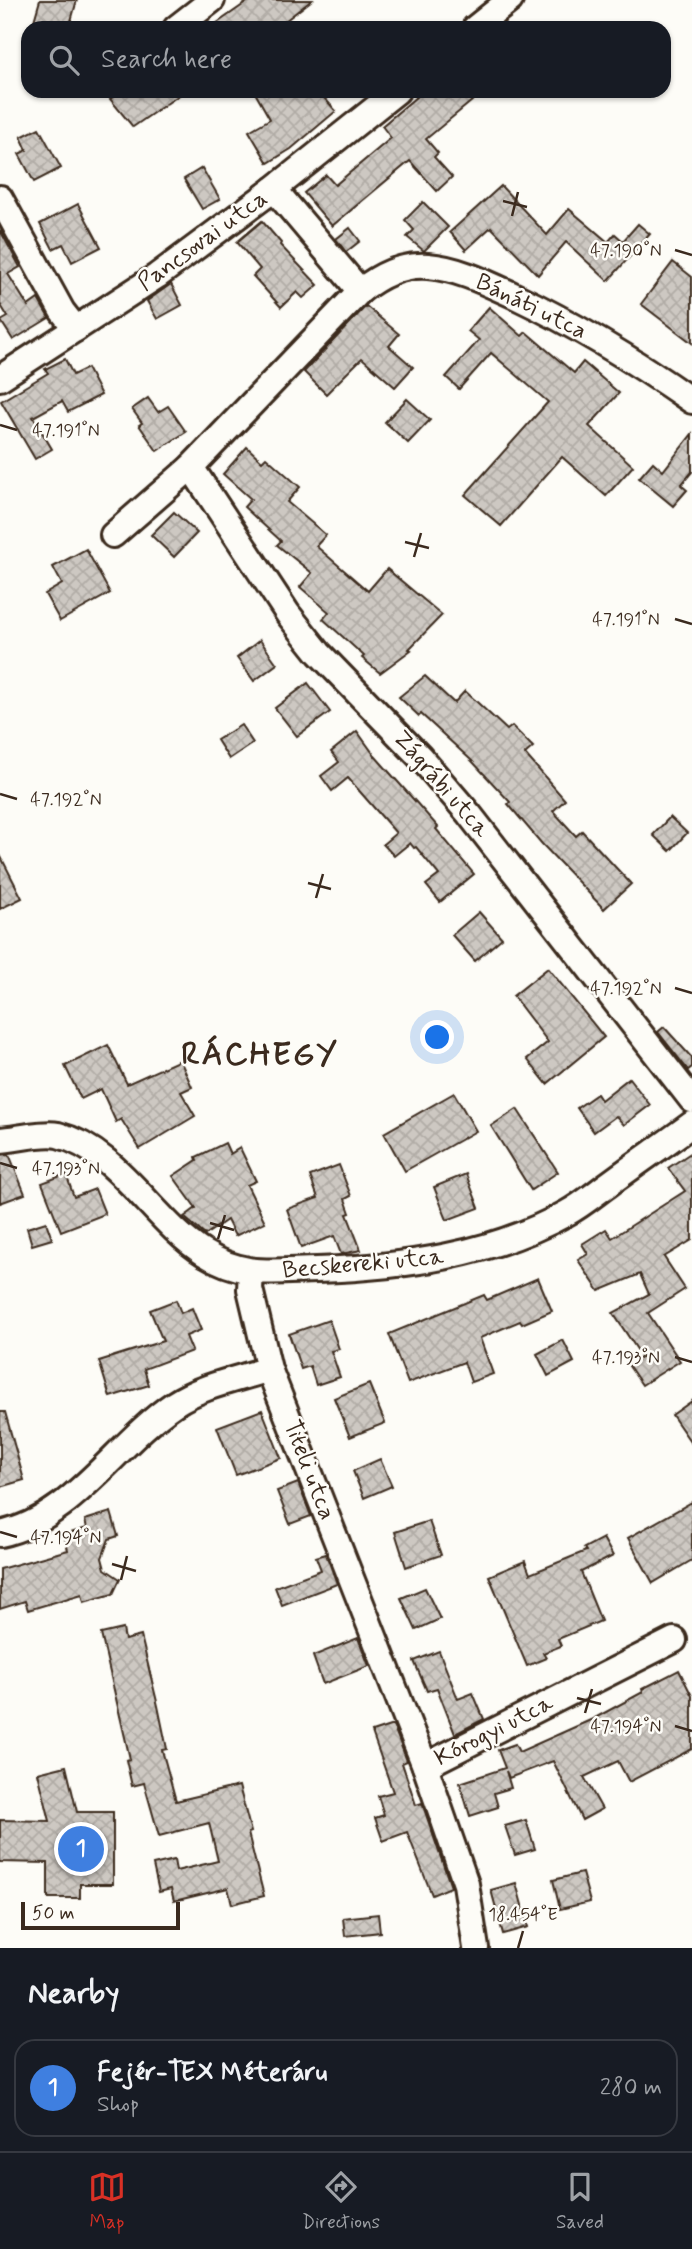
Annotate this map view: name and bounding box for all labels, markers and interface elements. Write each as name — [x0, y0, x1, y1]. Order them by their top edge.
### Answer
search box — [21, 21, 671, 98]
icon: search — [45, 41, 83, 79]
text: Search here — [101, 43, 232, 77]
street label: Pancsovai utca — [132, 183, 274, 299]
text: 47.190°N — [590, 239, 662, 263]
street label: Bánáti utca — [470, 267, 592, 347]
text: 47.191°N — [32, 419, 100, 443]
text: 47.191°N — [592, 608, 660, 632]
street label: Zágrábi utca — [386, 724, 497, 845]
text: 47.192°N — [30, 788, 102, 812]
text: 47.192°N — [590, 977, 662, 1001]
your location — [420, 1020, 454, 1054]
district label: RÁCHEGY — [181, 1034, 339, 1076]
text: 47.193°N — [32, 1157, 100, 1181]
street label: Becskereki utca — [281, 1241, 446, 1286]
text: 47.193°N — [592, 1346, 660, 1370]
street label: Titeli utca — [276, 1416, 342, 1524]
text: 47.194°N — [30, 1526, 102, 1550]
street label: Kórogyi utca — [430, 1688, 559, 1774]
text: 47.194°N — [590, 1715, 662, 1739]
pin: 1 — [58, 1823, 104, 1875]
scale bar — [21, 1899, 180, 1931]
text: 50 m — [32, 1901, 75, 1926]
text: 18.454°E — [488, 1903, 558, 1927]
text: Nearby — [28, 1974, 119, 2013]
text: Fejér-TEX Méteráru — [97, 2056, 327, 2090]
text: 1 — [48, 2073, 58, 2103]
text: 280 m — [600, 2073, 662, 2103]
text: Shop — [97, 2090, 139, 2120]
tab: Map — [88, 2168, 126, 2235]
tab: Directions — [302, 2168, 380, 2235]
tab: Saved — [556, 2168, 604, 2235]

